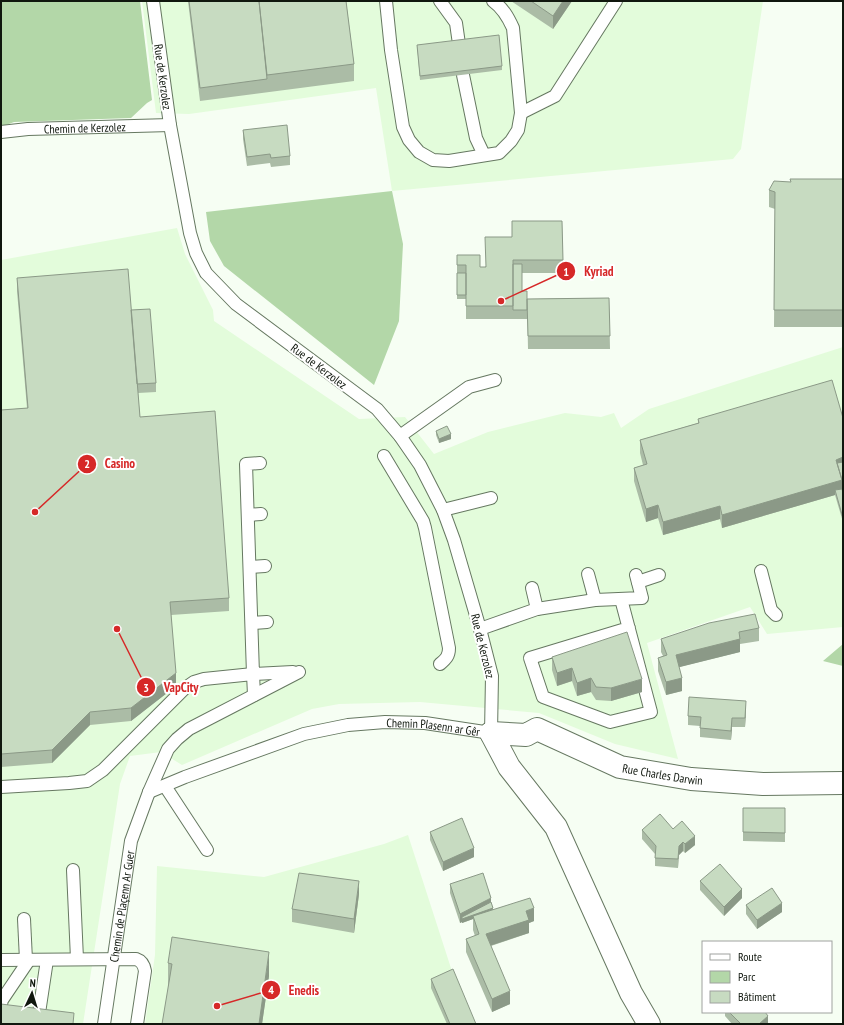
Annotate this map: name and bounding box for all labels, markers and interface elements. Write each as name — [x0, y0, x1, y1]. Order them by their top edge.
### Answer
street label: Rue de Kerzolez — [151, 43, 175, 111]
street label: Chemin de Kerzolez — [44, 119, 126, 136]
callout: Kyriad — [556, 259, 622, 284]
text: Kyriad — [584, 263, 614, 280]
text: 1 — [563, 264, 569, 279]
street label: Rue de Kerzolez — [288, 340, 350, 392]
callout: Casino — [77, 451, 144, 476]
text: Casino — [105, 455, 135, 472]
text: 2 — [84, 456, 90, 471]
street label: Rue de Kerzolez — [468, 612, 498, 680]
callout: VapCity — [136, 675, 207, 700]
text: VapCity — [163, 679, 199, 696]
text: 3 — [143, 680, 149, 695]
street label: Chemin Plasenn ar Gêr — [386, 715, 482, 739]
street label: Rue Charles Darwin — [621, 760, 703, 787]
street label: Chemin de Plaçenn Ar Guer — [106, 849, 137, 963]
legend — [702, 941, 832, 1013]
text: Route — [738, 949, 762, 964]
text: Parc — [738, 969, 756, 984]
north arrow — [12, 973, 52, 1013]
text: N — [29, 976, 36, 990]
callout: Enedis — [261, 978, 327, 1003]
text: 4 — [268, 982, 274, 997]
text: Enedis — [289, 982, 320, 999]
text: Bâtiment — [738, 989, 776, 1004]

